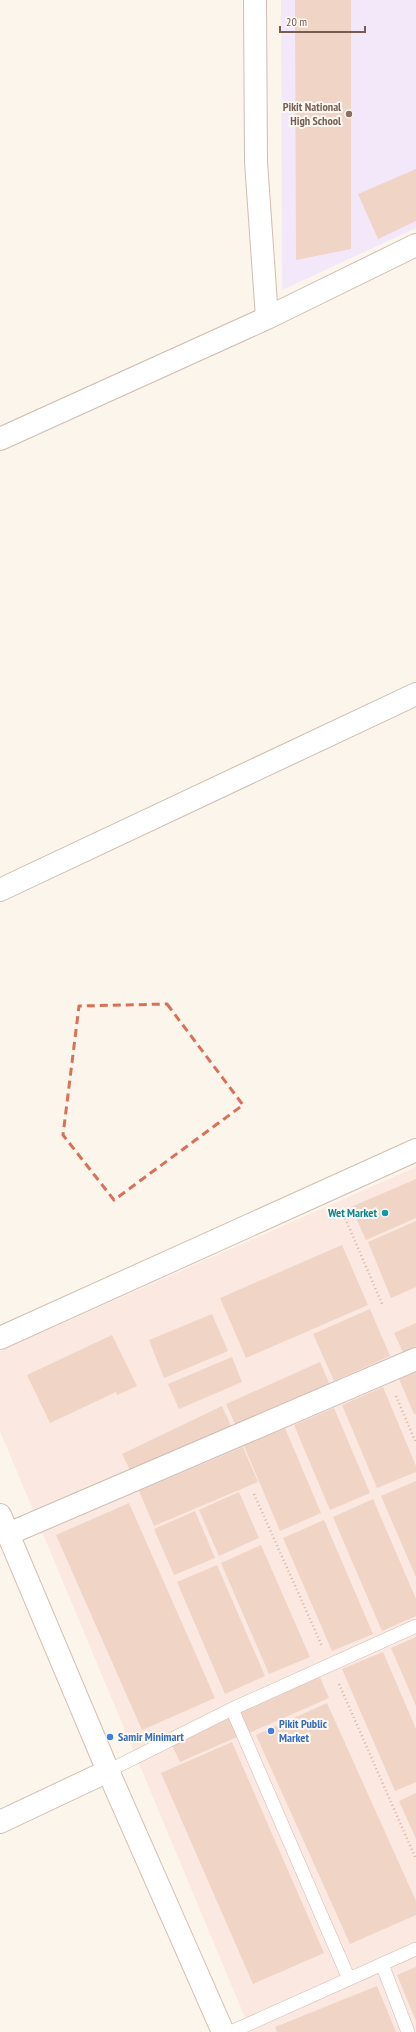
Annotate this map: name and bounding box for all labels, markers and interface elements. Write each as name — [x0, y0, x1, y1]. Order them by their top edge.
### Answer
scale bar — [280, 8, 365, 34]
text: 20 m — [286, 14, 307, 29]
place label: Pikit National High School — [283, 99, 341, 128]
marker: Pikit National High School — [344, 109, 354, 119]
place label: Wet Market — [327, 1205, 378, 1220]
marker: Wet Market — [380, 1208, 390, 1218]
place label: Pikit Public Market — [279, 1716, 328, 1745]
marker: Pikit Public Market — [266, 1726, 276, 1736]
place label: Samir Minimart — [118, 1729, 184, 1744]
marker: Samir Minimart — [105, 1732, 115, 1742]

